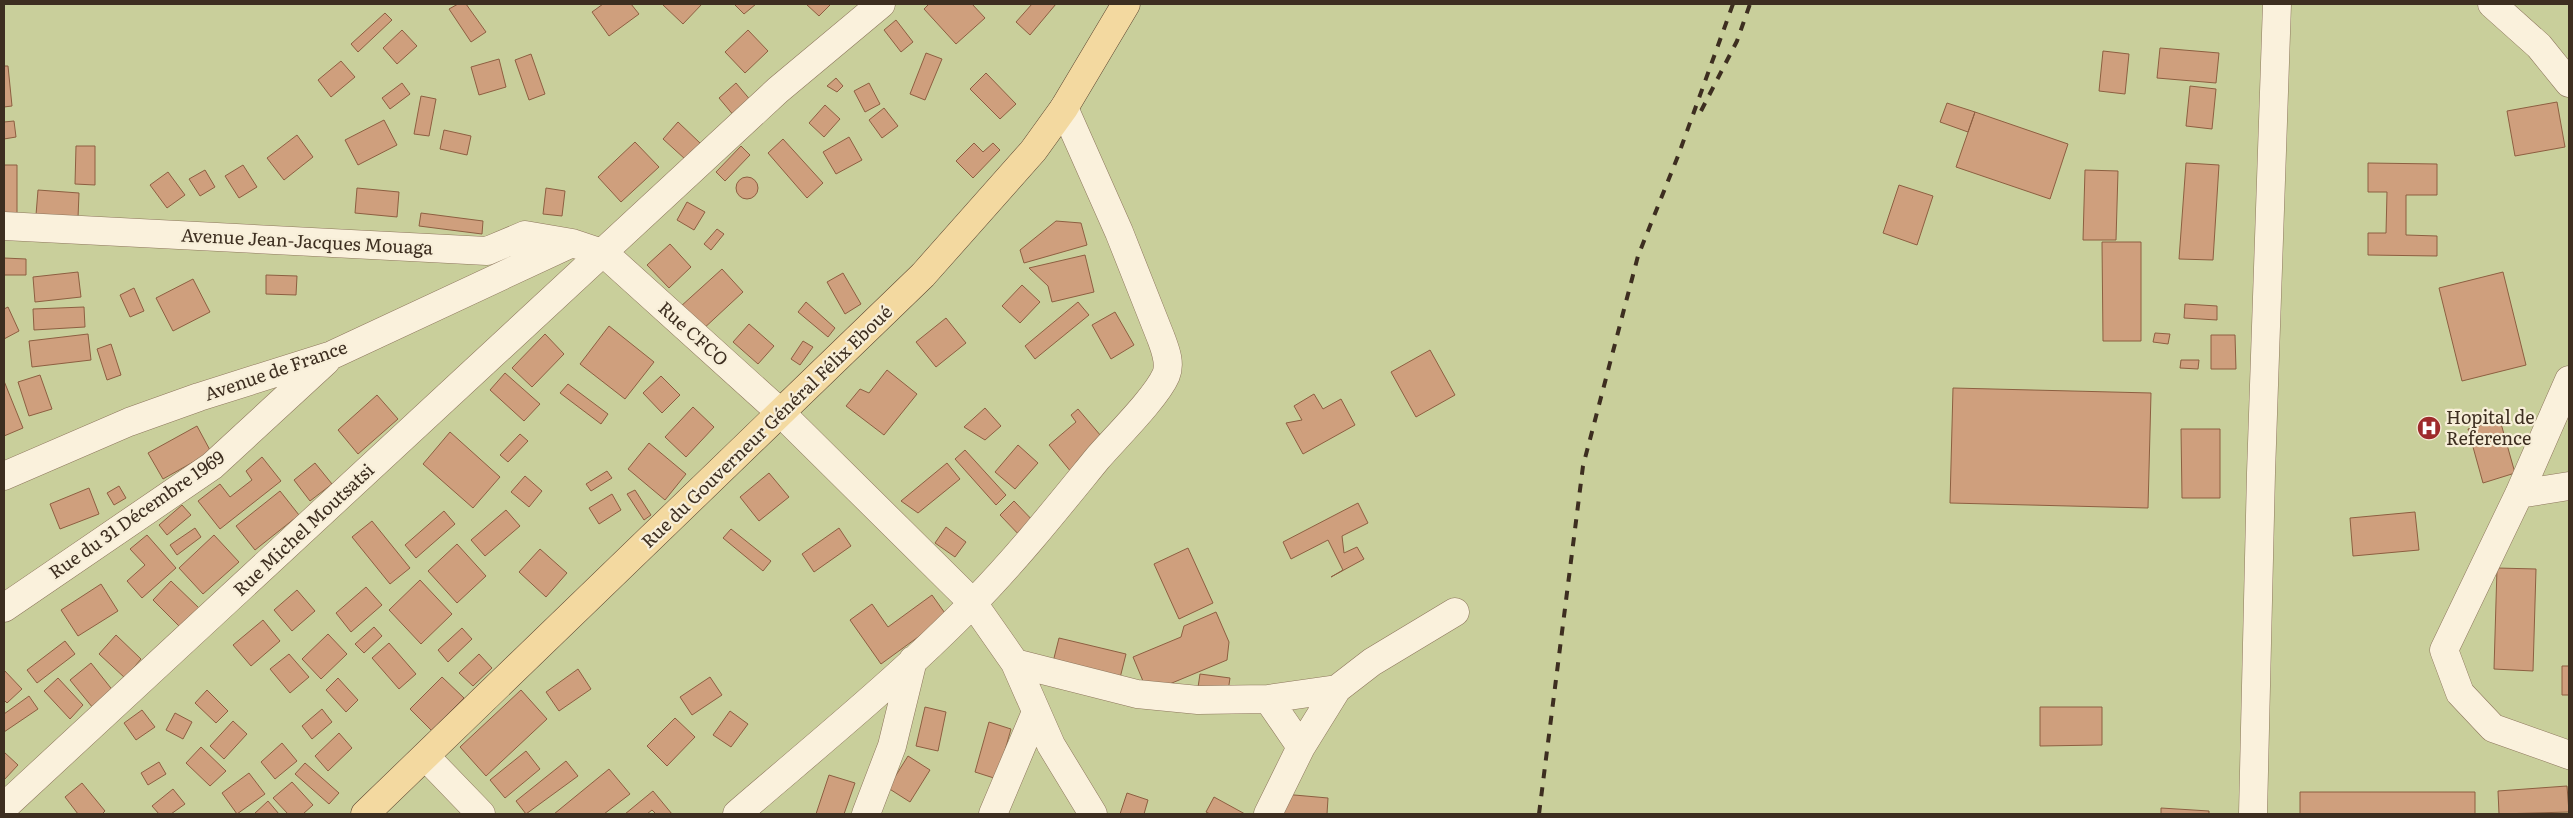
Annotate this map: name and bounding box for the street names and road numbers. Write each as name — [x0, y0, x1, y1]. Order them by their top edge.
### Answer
street label: Avenue Jean-Jacques Mouaga — [180, 220, 434, 261]
street label: Rue CFCO — [653, 294, 735, 372]
street label: Rue du Gouverneur Général Félix Eboué — [634, 298, 898, 554]
street label: Avenue de France — [200, 333, 351, 407]
street label: Rue du 31 Décembre 1969 — [43, 443, 229, 585]
street label: Rue Michel Moutsatsi — [226, 456, 380, 602]

